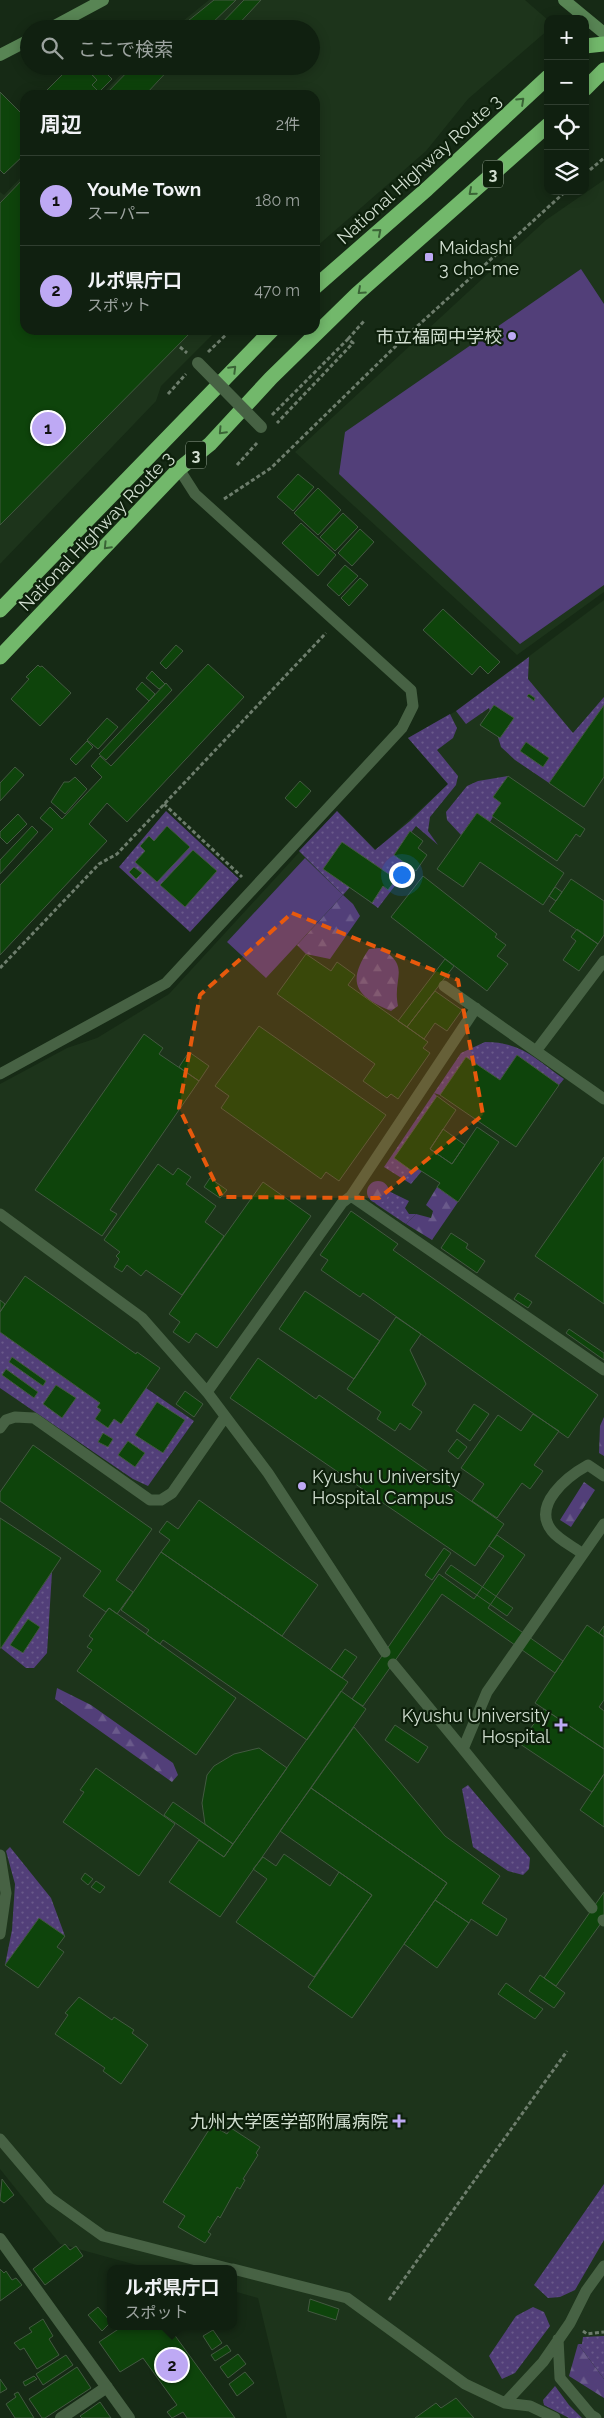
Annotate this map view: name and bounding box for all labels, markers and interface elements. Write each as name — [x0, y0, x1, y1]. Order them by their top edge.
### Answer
map controls — [544, 15, 589, 195]
button: + — [544, 15, 589, 60]
search box — [20, 20, 320, 75]
icon: search — [38, 34, 66, 62]
text: ここで検索 — [78, 38, 173, 60]
button: − — [544, 60, 589, 105]
street label: National Highway Route 3 — [332, 89, 506, 249]
one-way arrow — [516, 98, 525, 107]
button: locate — [544, 105, 589, 150]
text: 周辺 — [40, 112, 82, 137]
text: 2件 — [276, 115, 300, 134]
button: layers — [544, 150, 589, 195]
road number: 3 — [483, 160, 503, 188]
text: YouMe Town — [87, 178, 201, 200]
one-way arrow — [469, 186, 478, 195]
text: 1 — [52, 191, 60, 210]
text: 180 m — [255, 191, 300, 210]
text: スーパー — [87, 204, 151, 223]
one-way arrow — [372, 230, 381, 238]
place label: Maidashi 3 cho-me — [439, 237, 519, 279]
marker: Maidashi 3 cho-me — [423, 251, 435, 263]
text: ルポ県庁口 — [87, 269, 182, 291]
text: 2 — [51, 281, 61, 300]
text: 470 m — [254, 281, 300, 300]
one-way arrow — [357, 285, 366, 294]
text: スポット — [87, 296, 151, 315]
place label: 市立福岡中学校 — [376, 326, 502, 347]
marker: 市立福岡中学校 — [506, 330, 518, 342]
one-way arrow — [227, 366, 236, 375]
pin: 1 — [32, 409, 64, 447]
one-way arrow — [219, 426, 228, 435]
road number: 3 — [186, 442, 206, 468]
street label: National Highway Route 3 — [14, 447, 178, 615]
one-way arrow — [103, 540, 112, 549]
your location — [389, 862, 415, 888]
place label: Kyushu University Hospital Campus — [312, 1466, 461, 1508]
marker: Kyushu University Hospital Campus — [296, 1480, 308, 1492]
place label: Kyushu University Hospital — [402, 1705, 550, 1747]
marker: Kyushu University Hospital — [554, 1718, 568, 1732]
place label: 九州大学医学部附属病院 — [190, 2111, 388, 2132]
marker: 九州大学医学部附属病院 — [392, 2114, 406, 2128]
popup — [107, 2265, 237, 2330]
text: ルポ県庁口 — [124, 2276, 220, 2298]
text: スポット — [124, 2303, 189, 2322]
pin: 2 — [156, 2346, 188, 2384]

